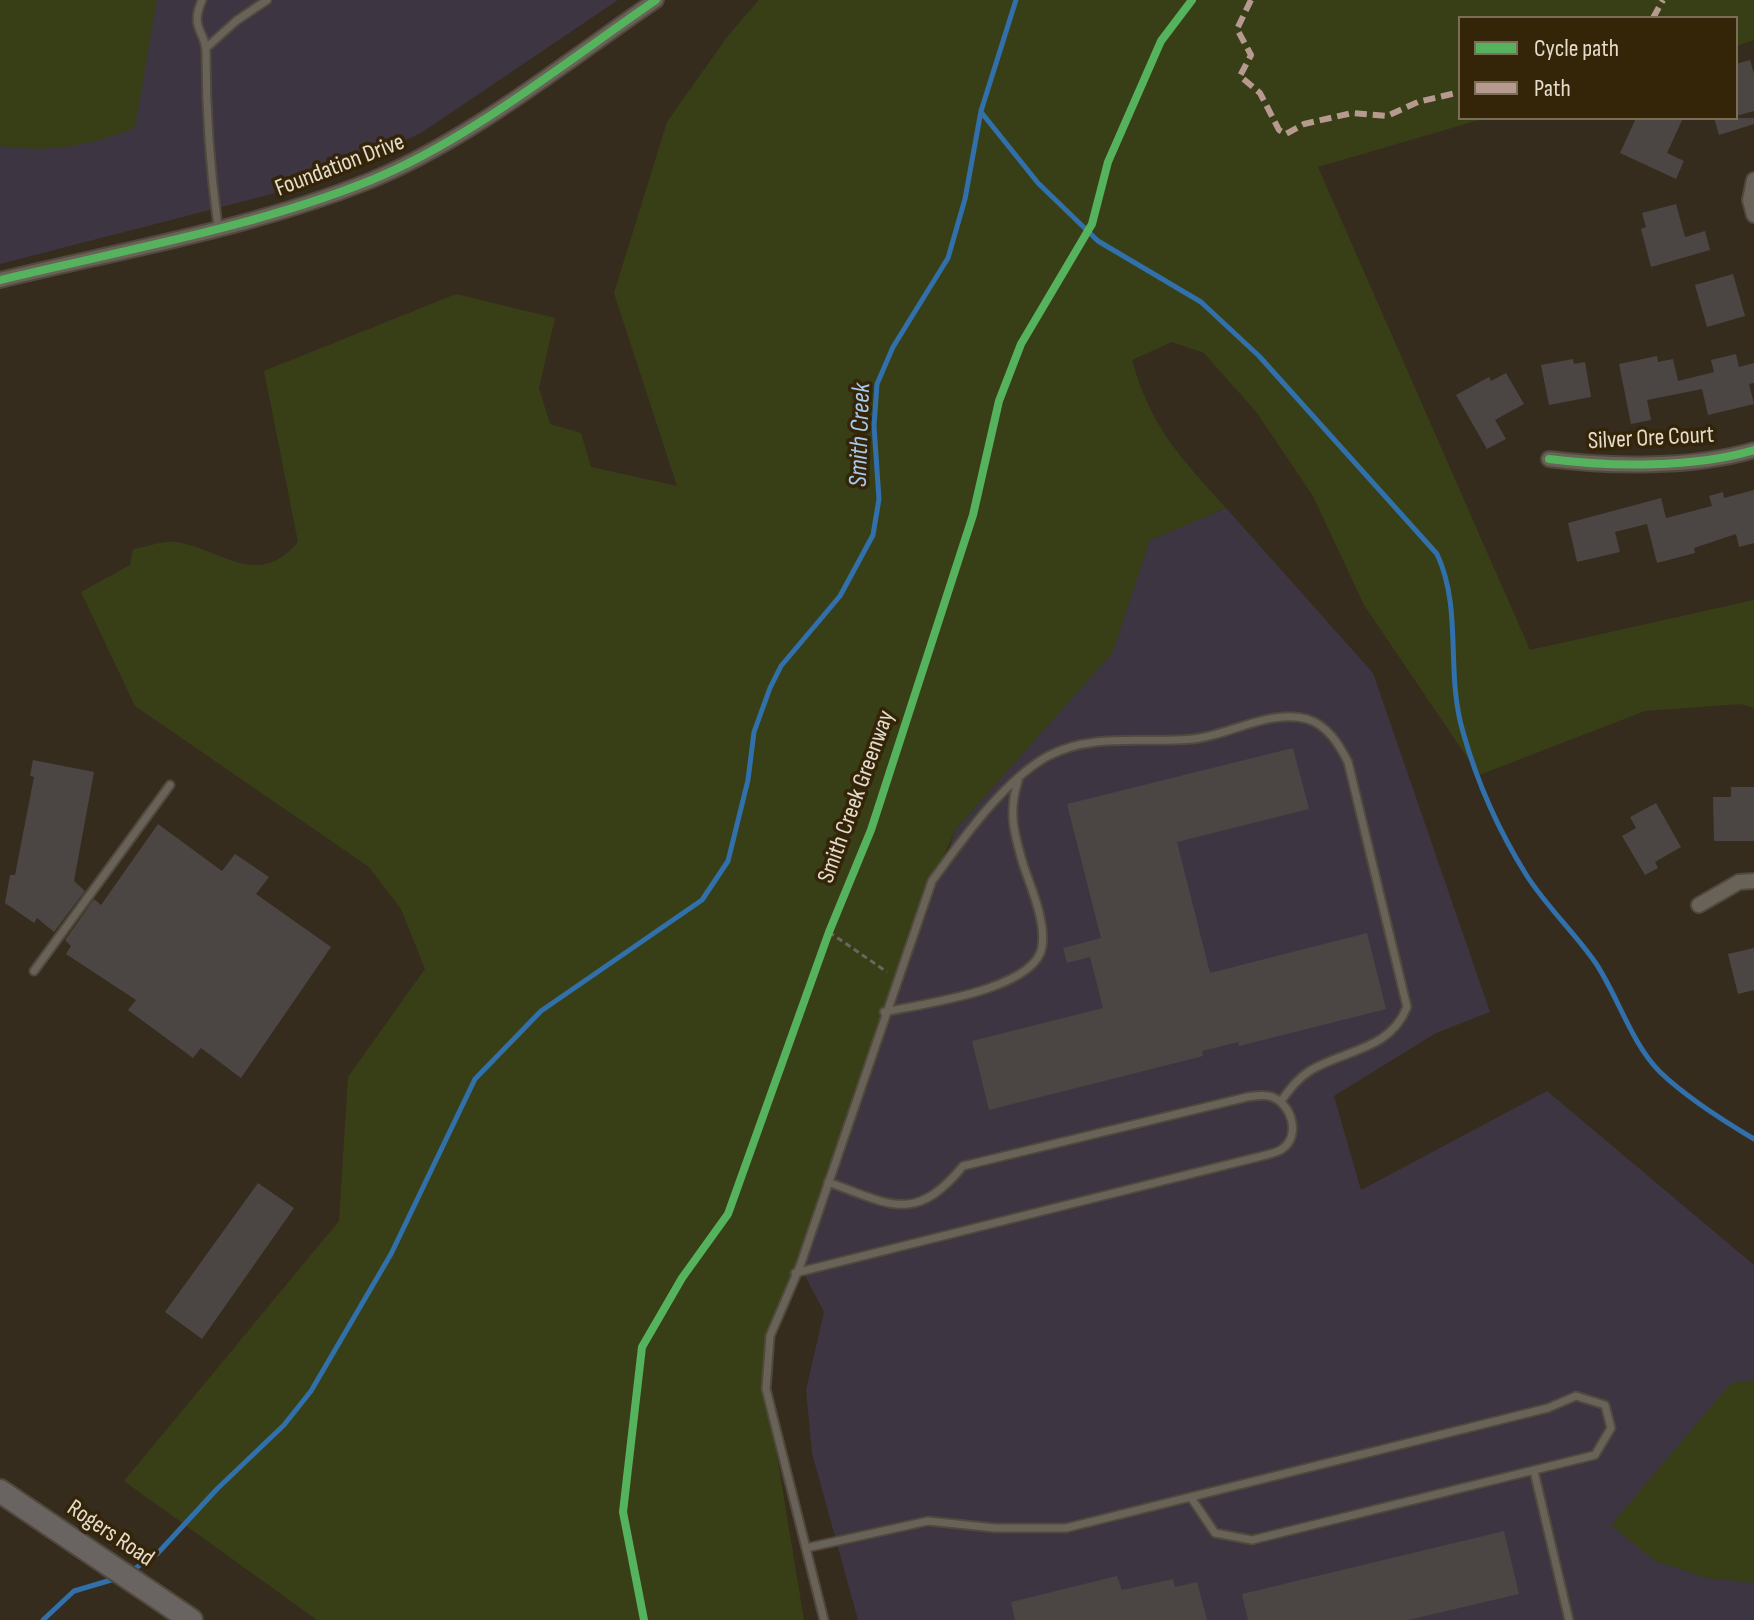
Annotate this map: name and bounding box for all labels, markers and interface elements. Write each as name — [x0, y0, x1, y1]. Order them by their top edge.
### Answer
legend — [1458, 16, 1738, 120]
text: Cycle path — [1534, 34, 1619, 63]
text: Path — [1534, 74, 1571, 103]
street label: Foundation Drive — [271, 128, 409, 204]
water label: Smith Creek — [844, 383, 878, 487]
street label: Silver Ore Court — [1587, 421, 1715, 457]
street label: Smith Creek Greenway — [812, 707, 902, 887]
street label: Rogers Road — [61, 1494, 159, 1574]

